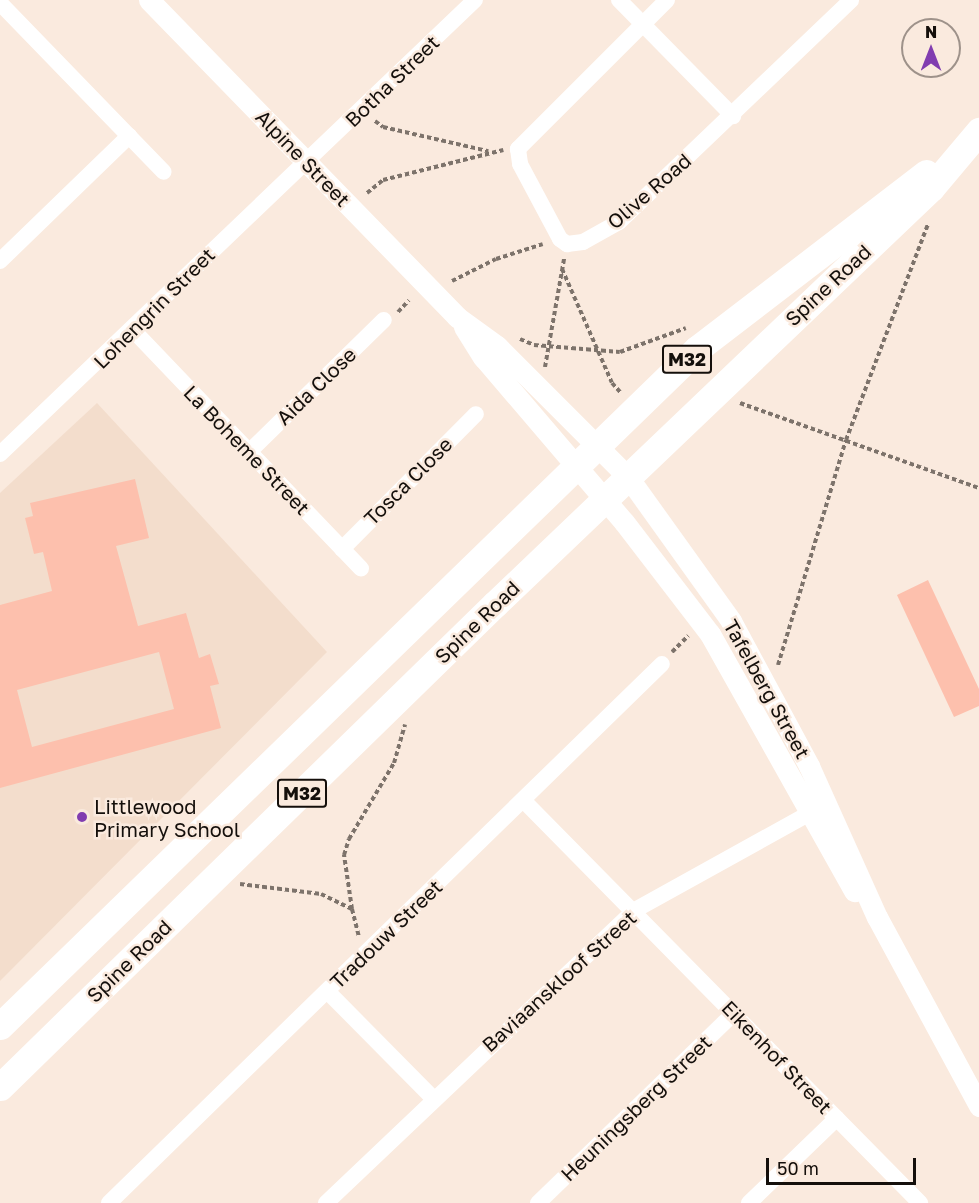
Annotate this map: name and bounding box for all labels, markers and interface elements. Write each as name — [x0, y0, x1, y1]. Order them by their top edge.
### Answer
north arrow — [901, 18, 961, 78]
text: N — [925, 22, 937, 42]
street label: Botha Street — [340, 30, 444, 132]
street label: Alpine Street — [251, 105, 355, 211]
street label: Olive Road — [602, 148, 696, 234]
street label: Spine Road — [780, 239, 876, 331]
street label: Lohengrin Street — [88, 242, 220, 374]
street label: Aida Close — [271, 342, 361, 430]
road number: M32 — [662, 344, 712, 374]
street label: La Boheme Street — [179, 380, 315, 520]
street label: Tosca Close — [359, 432, 457, 530]
street label: Spine Road — [430, 576, 524, 668]
street label: Tafelberg Street — [719, 615, 815, 763]
road number: M32 — [276, 778, 328, 808]
place label: Littlewood Primary School — [94, 794, 240, 841]
marker: Littlewood Primary School — [75, 810, 89, 824]
street label: Tradouw Street — [325, 875, 447, 993]
street label: Baviaanskloof Street — [477, 905, 641, 1057]
street label: Spine Road — [82, 915, 176, 1007]
street label: Eikenhof Street — [717, 995, 837, 1119]
street label: Heuningsberg Street — [556, 1030, 716, 1186]
scale bar — [769, 1146, 919, 1184]
text: 50 m — [777, 1157, 819, 1179]

